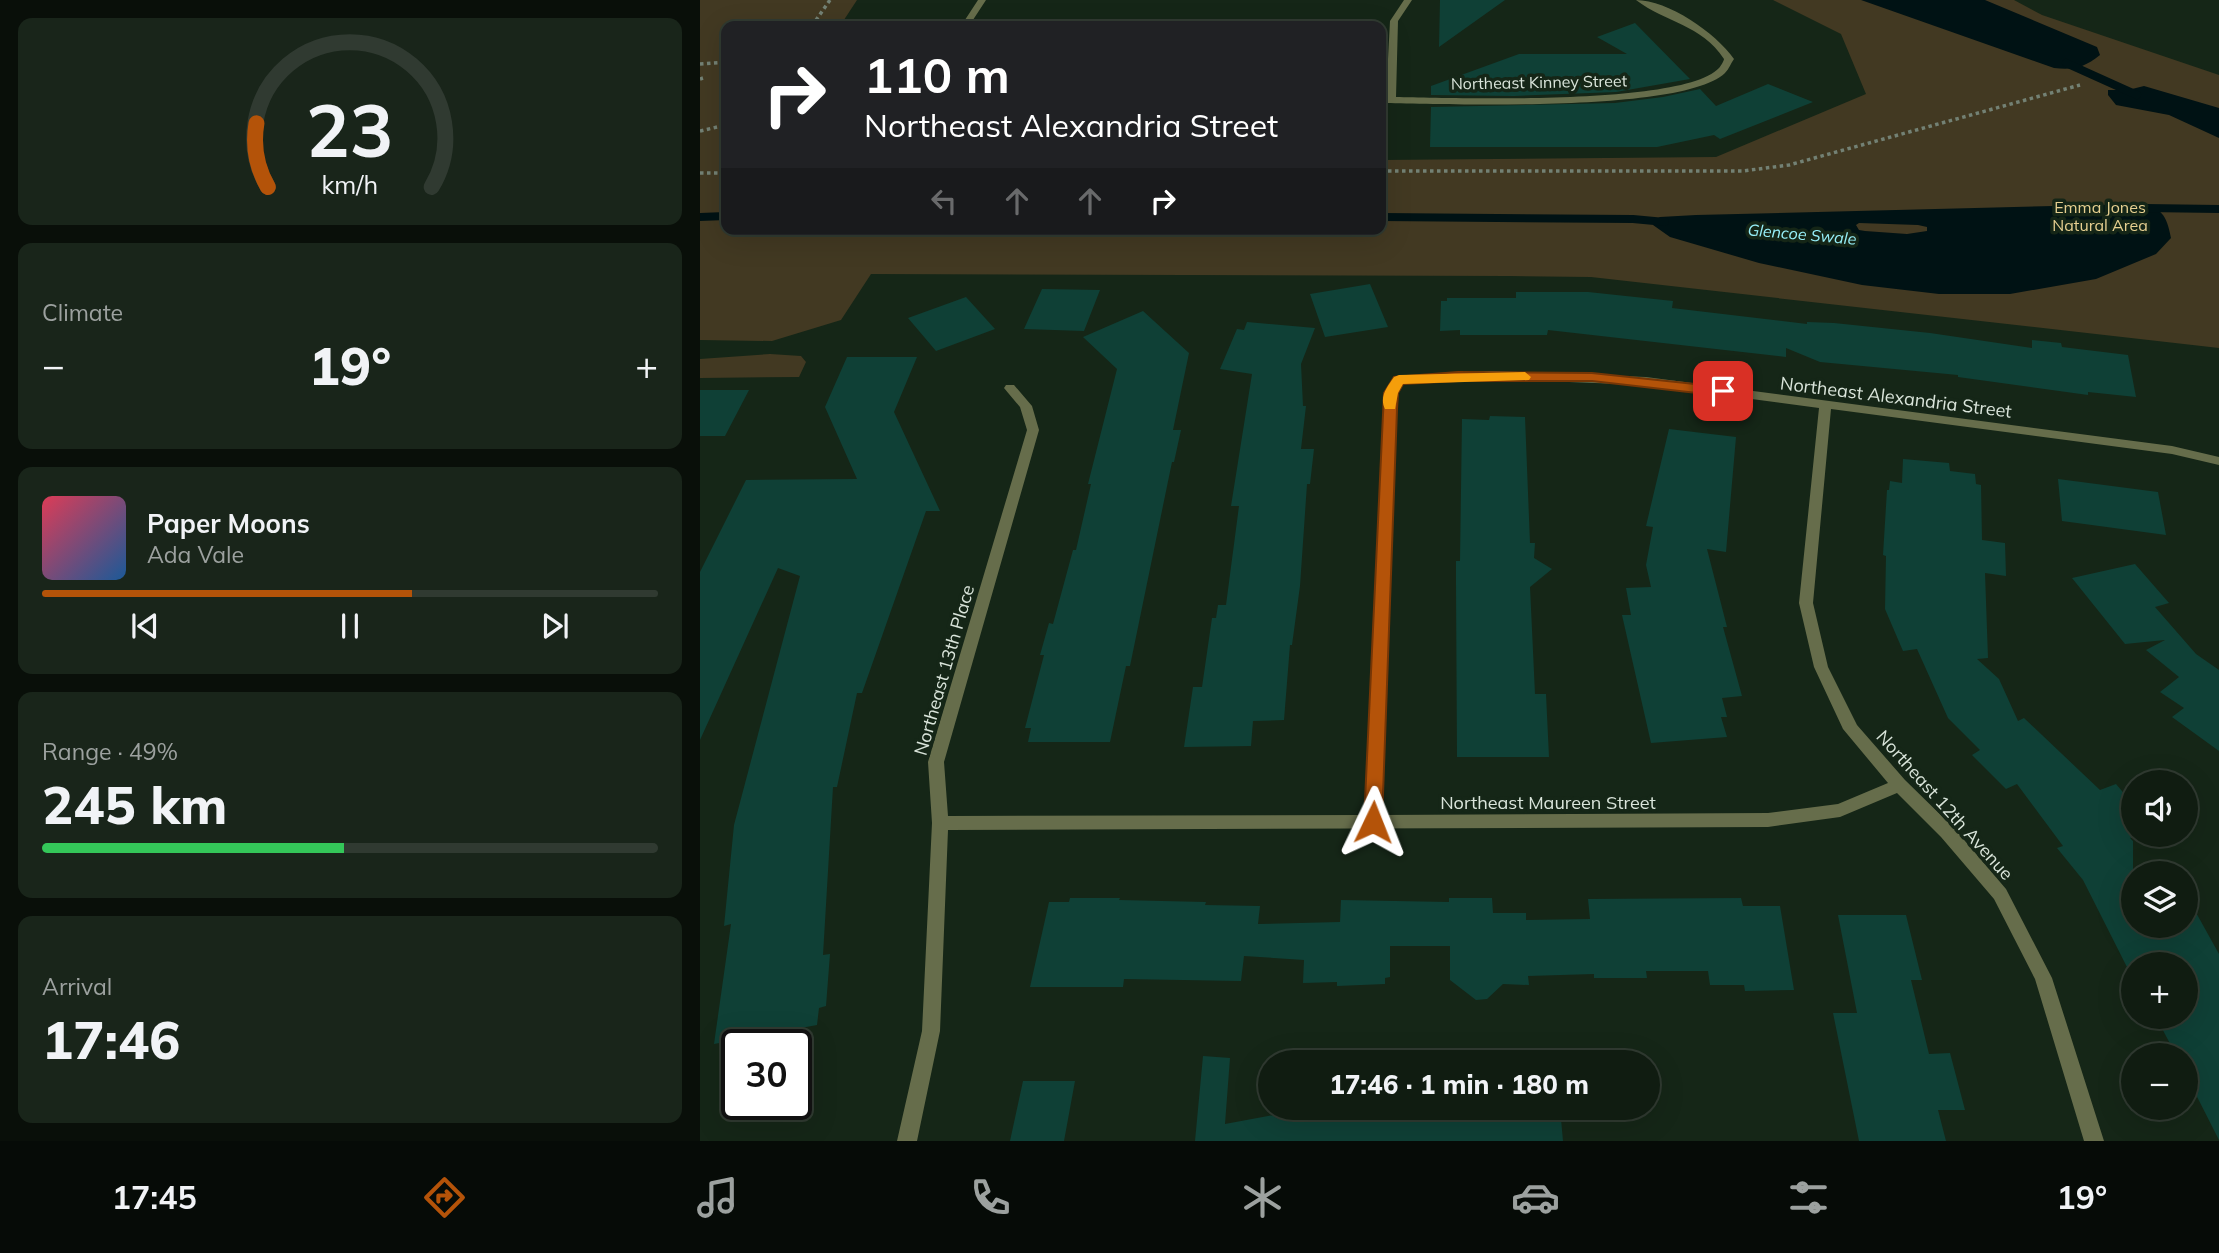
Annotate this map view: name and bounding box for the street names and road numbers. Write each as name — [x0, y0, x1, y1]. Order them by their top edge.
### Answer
street label: Northeast Kinney Street — [1451, 70, 1628, 94]
street label: Northeast Alexandria Street — [1779, 371, 2013, 423]
street label: Northeast 13th Place — [909, 582, 979, 758]
street label: Northeast 12th Avenue — [1872, 725, 2018, 885]
street label: Northeast Maureen Street — [1440, 791, 1656, 814]

